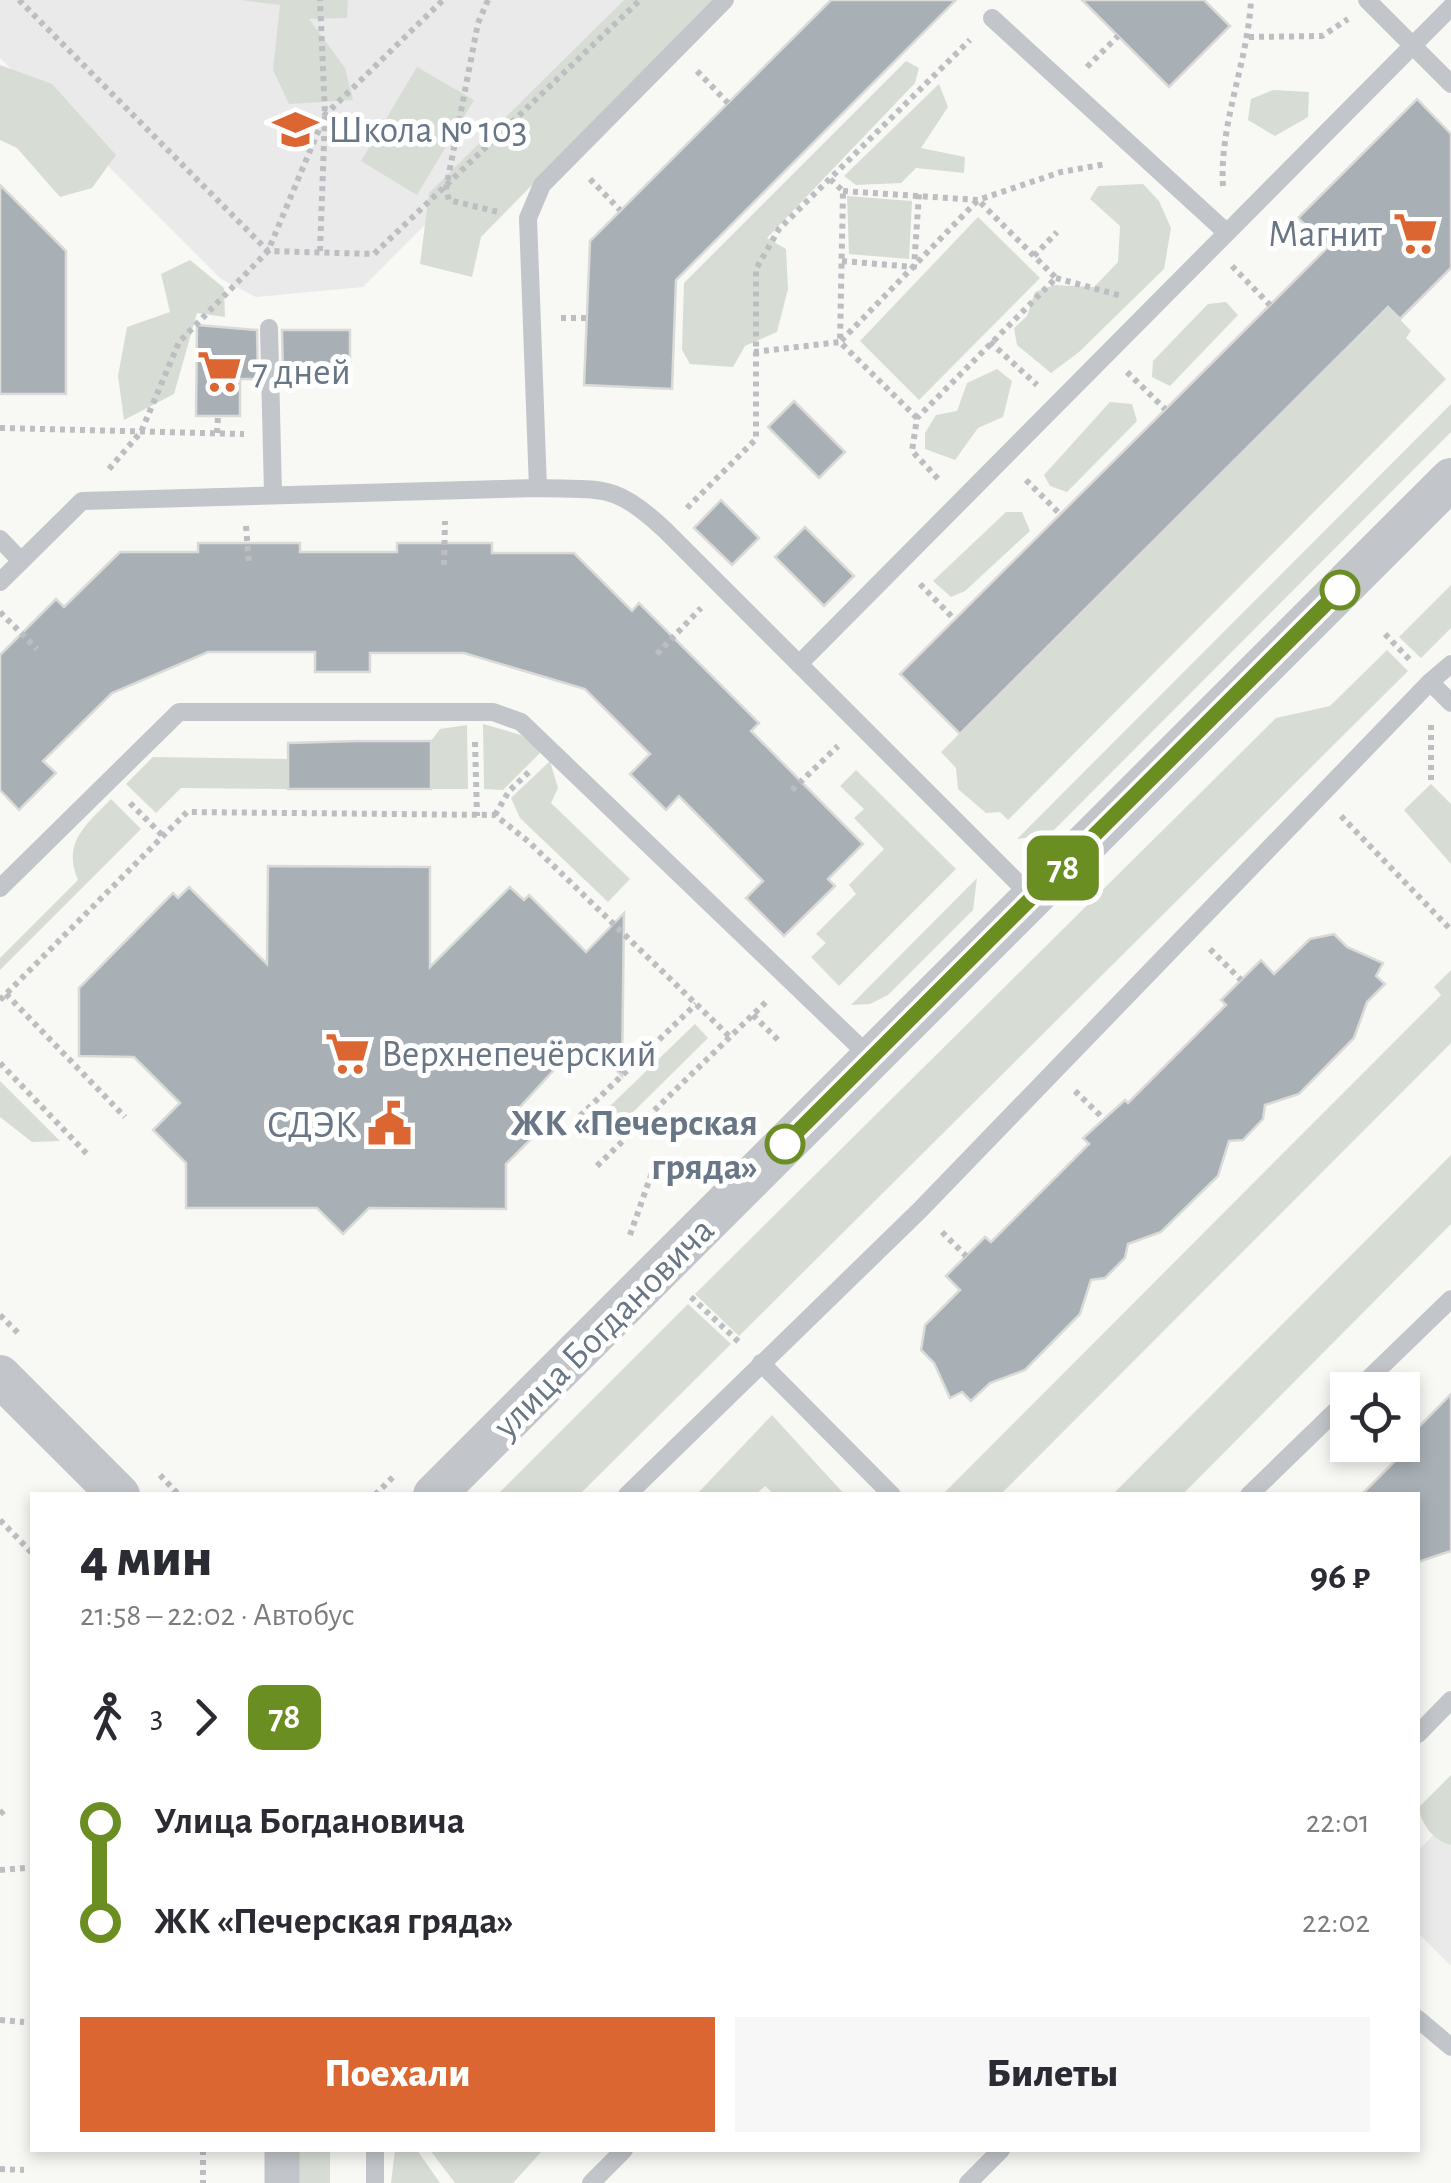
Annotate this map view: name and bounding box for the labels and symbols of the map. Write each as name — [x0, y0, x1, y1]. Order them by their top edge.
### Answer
school or university icon: Школа № 103 — [271, 105, 319, 153]
place label: Школа № 103 — [328, 112, 528, 150]
supermarket icon: Магнит — [1391, 209, 1439, 257]
place label: Магнит — [1268, 216, 1382, 254]
supermarket icon: 7 дней — [195, 347, 243, 395]
place label: 7 дней — [252, 354, 351, 392]
unlabelled marker — [1321, 571, 1359, 609]
line badge: 78 — [1018, 836, 1108, 900]
supermarket icon: Верхнепечёрский — [324, 1029, 372, 1077]
place label: Верхнепечёрский — [381, 1036, 657, 1074]
public building icon: СДЭК — [366, 1100, 414, 1148]
place label: ЖК «Печерская гряда» — [511, 1105, 758, 1187]
place label: СДЭК — [267, 1107, 357, 1145]
marker: ЖК «Печерская гряда» — [766, 1125, 804, 1163]
street label: улица Богдановича — [486, 1211, 722, 1447]

